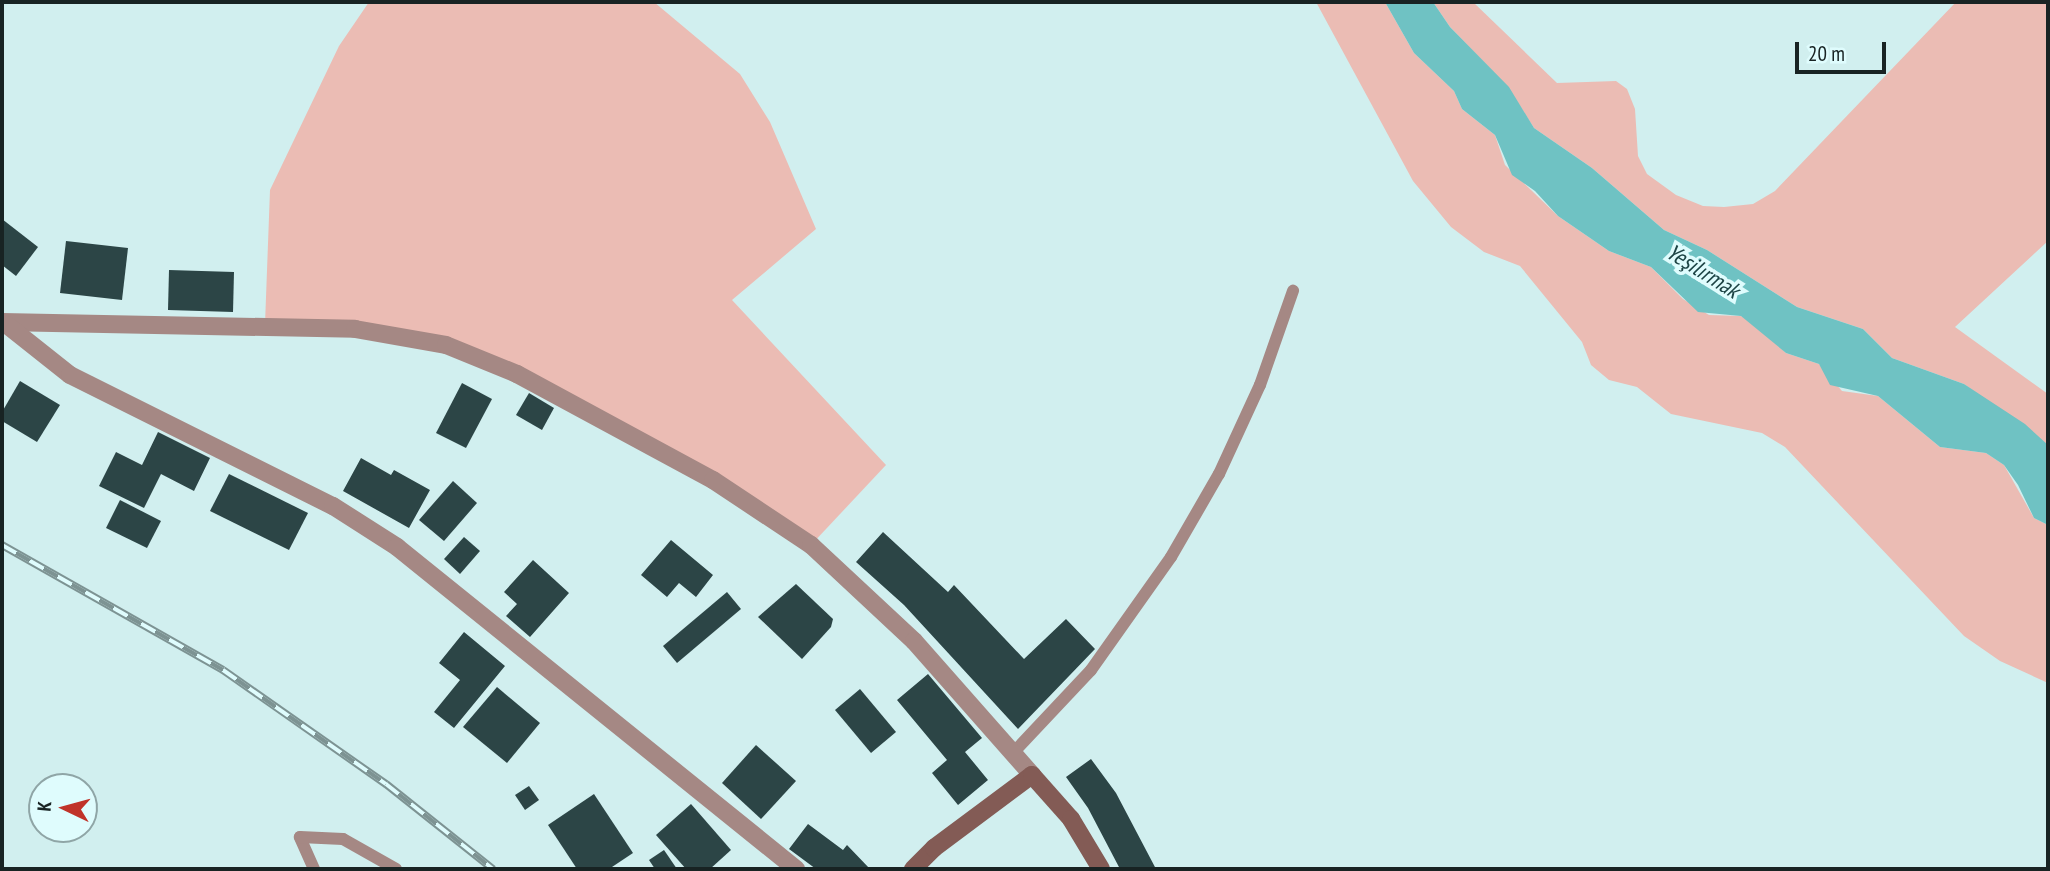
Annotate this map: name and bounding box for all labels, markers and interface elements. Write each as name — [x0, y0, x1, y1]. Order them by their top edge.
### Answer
scale bar — [1798, 28, 1889, 72]
text: 20 m — [1808, 40, 1845, 67]
water label: Yeşilırmak — [1661, 238, 1745, 304]
north arrow — [28, 773, 98, 843]
text: K — [32, 800, 56, 812]

